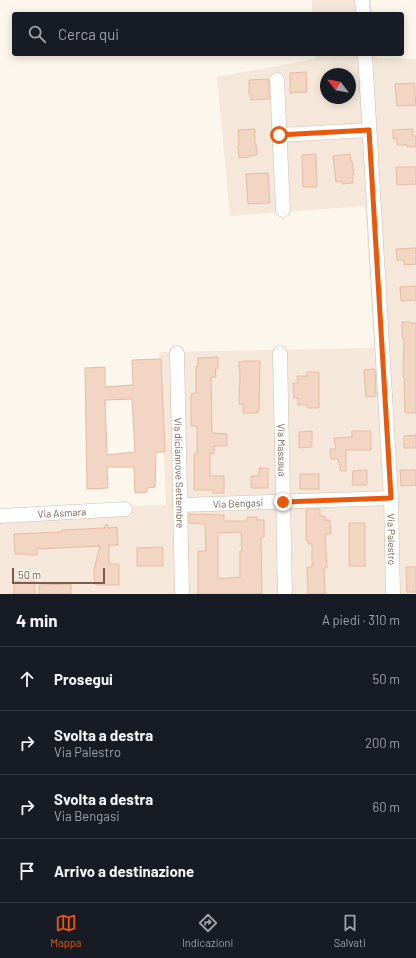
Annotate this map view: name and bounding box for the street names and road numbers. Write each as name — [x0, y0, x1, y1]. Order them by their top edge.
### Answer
street label: Via diciannove Settembre — [172, 418, 187, 528]
street label: Via Massaua — [275, 423, 289, 477]
street label: Via Bengasi — [213, 496, 263, 510]
street label: Via Asmara — [37, 505, 87, 520]
street label: Via Palestro — [385, 513, 398, 565]

